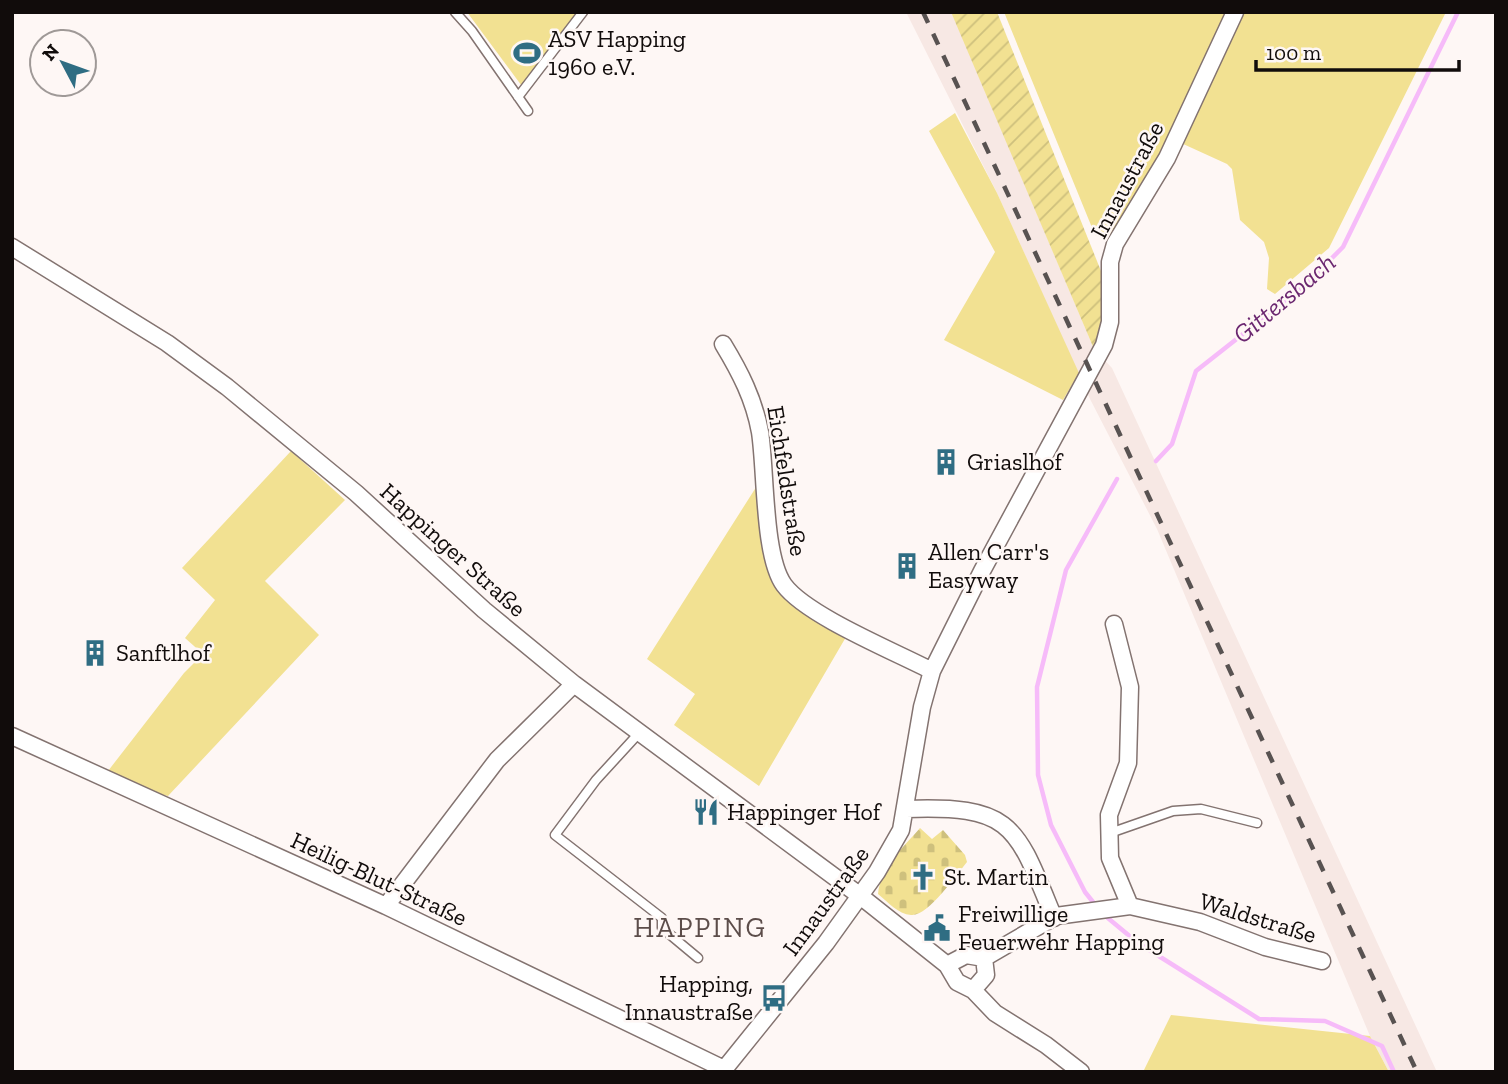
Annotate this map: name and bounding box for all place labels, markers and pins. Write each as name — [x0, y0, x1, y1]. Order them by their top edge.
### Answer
place label: ASV Happing 1960 e.V. — [548, 24, 686, 81]
sports icon: ASV Happing 1960 e.V. — [512, 38, 542, 68]
building icon: Griaslhof — [931, 447, 961, 477]
place label: Griaslhof — [967, 447, 1065, 476]
place label: Allen Carr's Easyway — [928, 537, 1049, 594]
building icon: Allen Carr's Easyway — [892, 551, 922, 581]
building icon: Sanftlhof — [80, 638, 110, 668]
place label: Sanftlhof — [116, 638, 213, 667]
restaurant icon: Happinger Hof — [691, 797, 721, 827]
place label: Happinger Hof — [727, 797, 883, 826]
church icon: St. Martin — [908, 862, 938, 892]
place label: St. Martin — [944, 862, 1048, 891]
place label: Freiwillige Feuerwehr Happing — [958, 899, 1165, 956]
public building icon: Freiwillige Feuerwehr Happing — [922, 913, 952, 943]
place label: Happing, Innaustraße — [625, 969, 753, 1026]
bus stop icon: Happing, Innaustraße — [759, 983, 789, 1013]

